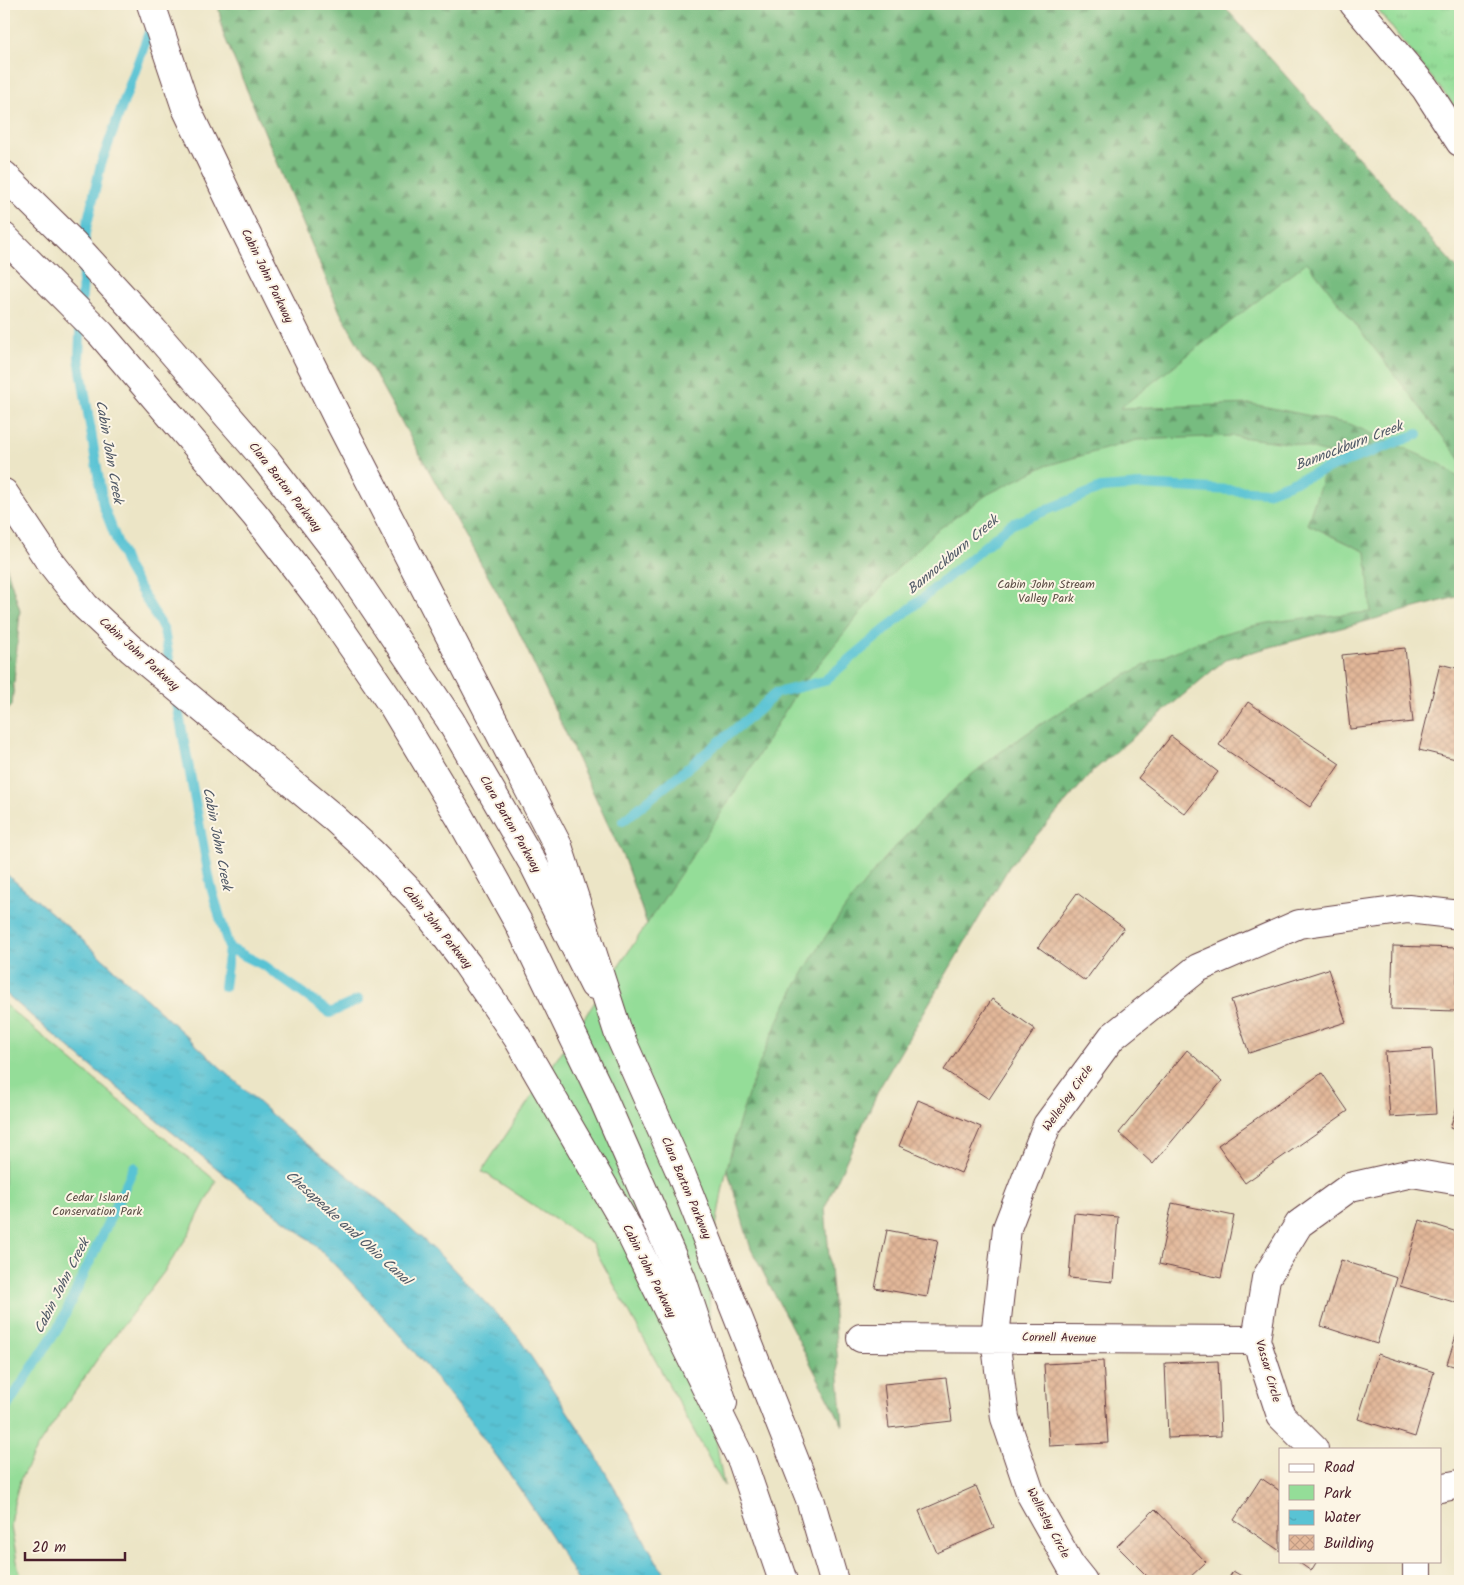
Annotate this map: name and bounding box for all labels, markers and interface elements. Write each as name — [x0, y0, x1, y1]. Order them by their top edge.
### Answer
street label: Cabin John Parkway — [236, 226, 298, 327]
water label: Cabin John Creek — [89, 399, 129, 508]
water label: Bannockburn Creek — [1292, 415, 1408, 477]
street label: Clara Barton Parkway — [244, 438, 327, 536]
water label: Bannockburn Creek — [902, 509, 1005, 600]
park label: Cabin John Stream Valley Park — [997, 575, 1095, 608]
street label: Cabin John Parkway — [94, 612, 184, 696]
street label: Clara Barton Parkway — [474, 772, 546, 877]
water label: Cabin John Creek — [196, 786, 238, 895]
street label: Cabin John Parkway — [397, 881, 477, 973]
street label: Wellesley Circle — [1038, 1060, 1098, 1135]
street label: Clara Barton Parkway — [656, 1134, 716, 1243]
water label: Chesapeake and Ohio Canal — [280, 1165, 418, 1292]
park label: Cedar Island Conservation Park — [52, 1188, 142, 1221]
street label: Cabin John Parkway — [617, 1221, 681, 1322]
water label: Cabin John Creek — [29, 1232, 97, 1337]
street label: Cornell Avenue — [1022, 1328, 1097, 1348]
street label: Vassar Circle — [1250, 1337, 1286, 1405]
legend — [1279, 1448, 1442, 1562]
text: Road — [1324, 1456, 1355, 1480]
text: Park — [1324, 1482, 1352, 1506]
street label: Wellesley Circle — [1021, 1484, 1075, 1562]
text: Water — [1324, 1506, 1361, 1530]
scale bar — [25, 1530, 125, 1562]
text: Building — [1324, 1532, 1374, 1556]
text: 20 m — [32, 1536, 66, 1560]

